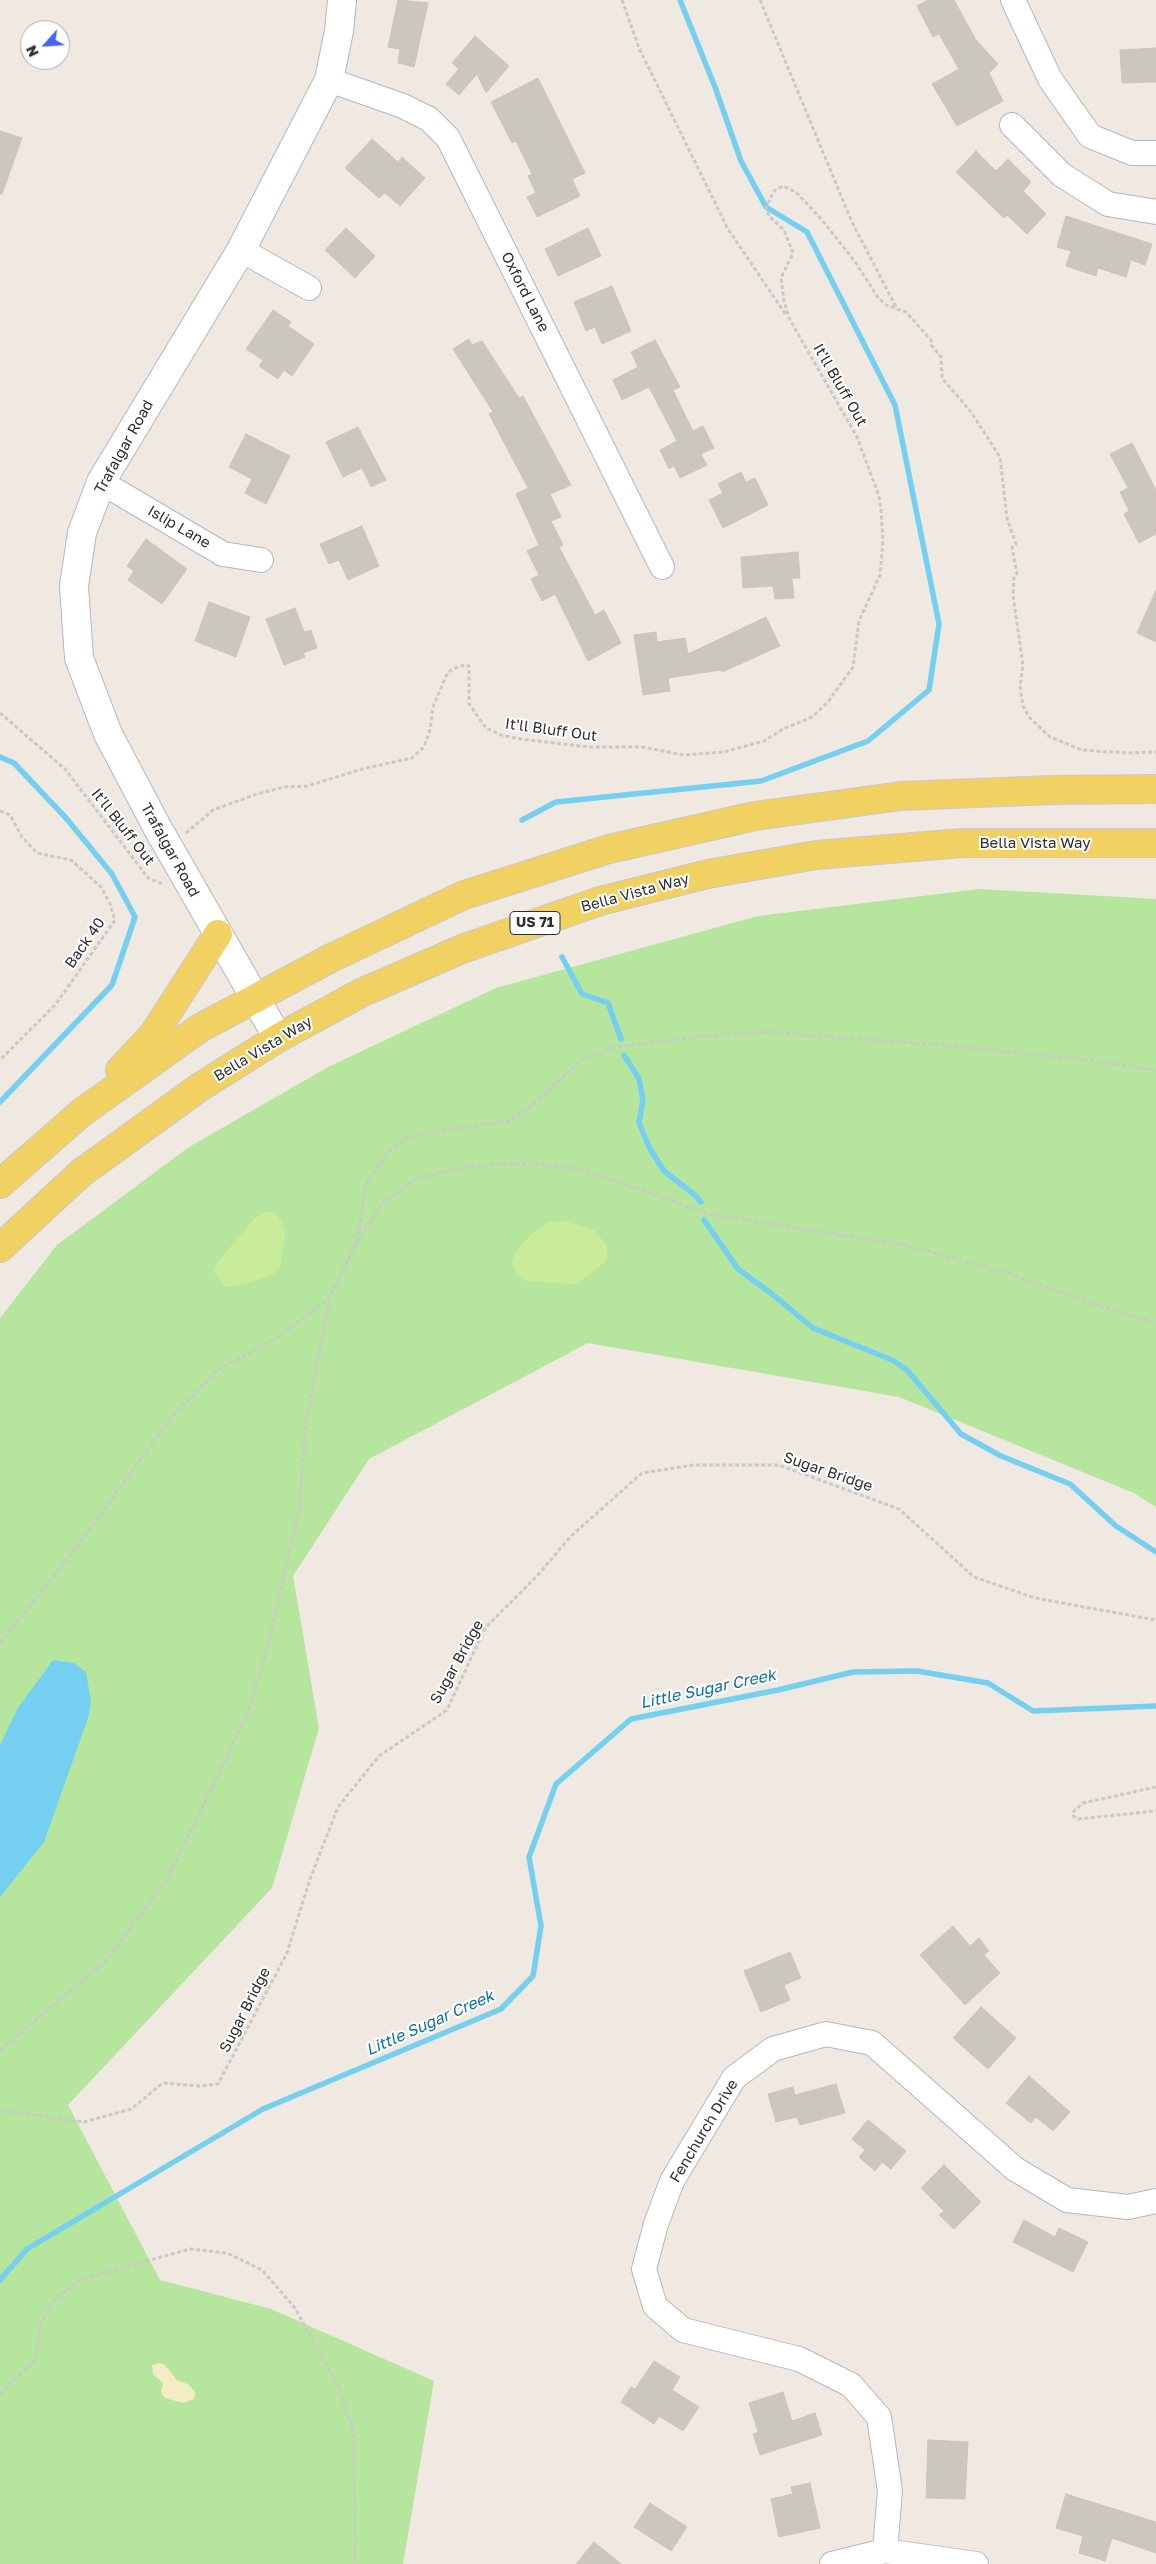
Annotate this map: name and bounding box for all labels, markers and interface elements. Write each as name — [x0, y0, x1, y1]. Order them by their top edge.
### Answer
north arrow — [20, 20, 70, 70]
text: N — [22, 43, 42, 60]
street label: Oxford Lane — [497, 249, 553, 335]
street label: It'll Bluff Out — [809, 340, 871, 430]
street label: Trafalgar Road — [91, 397, 157, 497]
street label: Islip Lane — [144, 502, 214, 552]
street label: It'll Bluff Out — [504, 715, 598, 745]
street label: It'll Bluff Out — [87, 785, 159, 869]
street label: Trafalgar Road — [137, 800, 203, 900]
street label: Bella Vista Way — [979, 834, 1091, 852]
street label: Bella Vista Way — [579, 870, 691, 916]
road number: US 71 — [510, 911, 560, 934]
street label: Back 40 — [61, 914, 109, 972]
street label: Bella Vista Way — [211, 1013, 315, 1085]
street label: Sugar Bridge — [781, 1448, 875, 1496]
street label: Sugar Bridge — [427, 1617, 487, 1707]
water label: Little Sugar Creek — [639, 1665, 777, 1713]
street label: Sugar Bridge — [216, 1964, 274, 2056]
water label: Little Sugar Creek — [363, 1986, 497, 2060]
street label: Fenchurch Drive — [666, 2076, 742, 2186]

